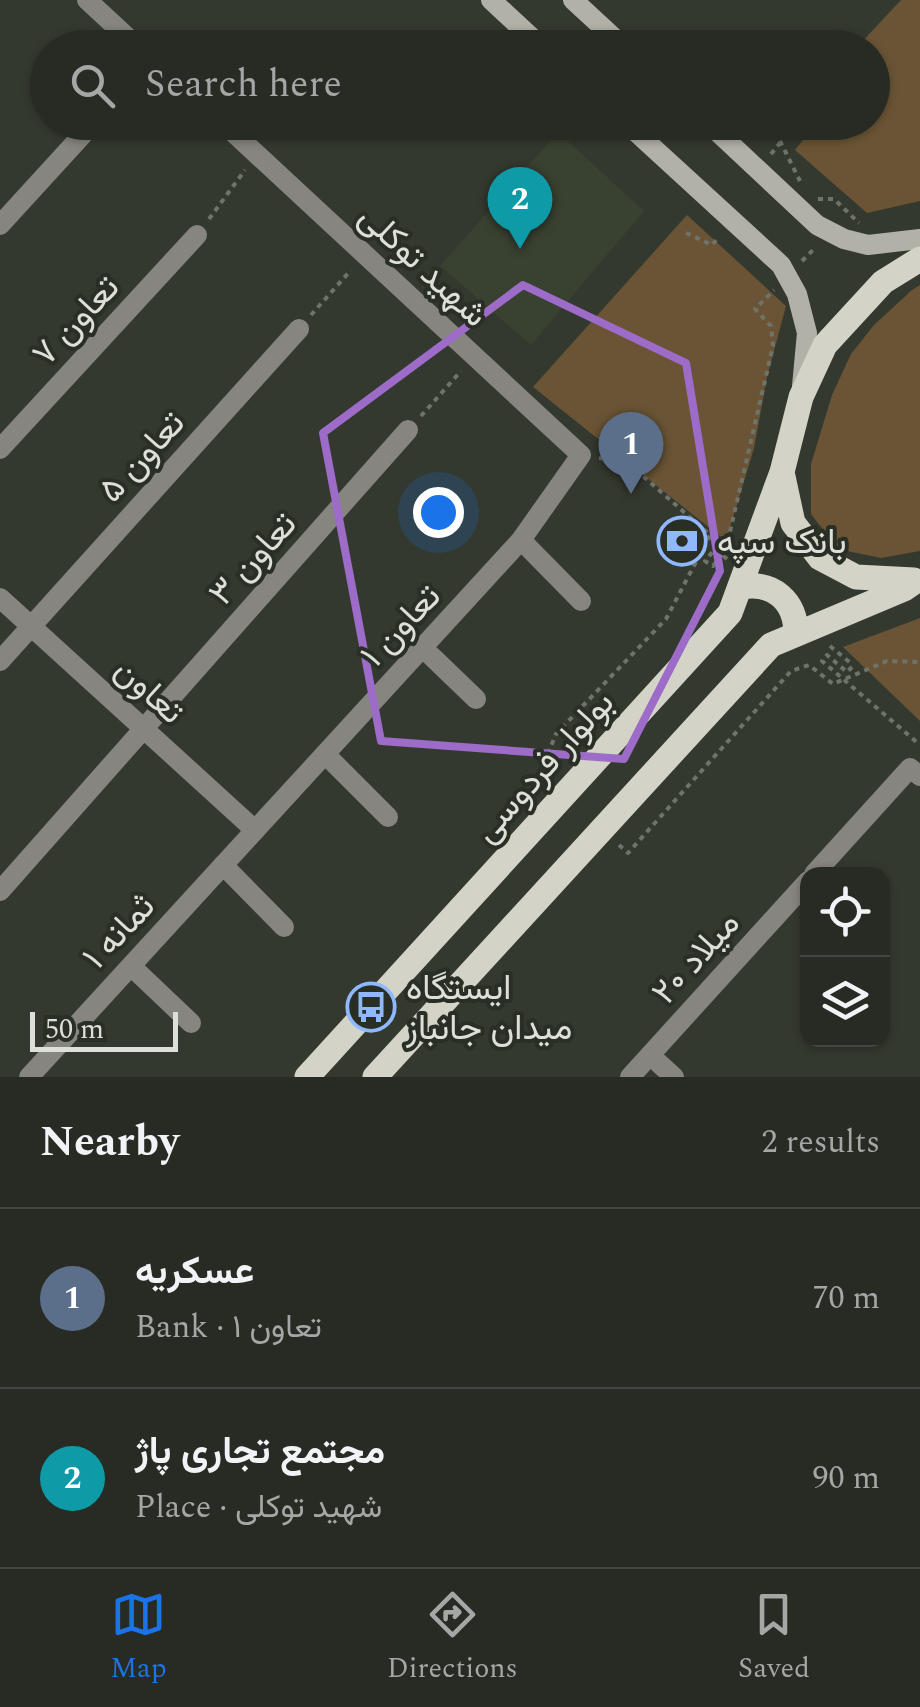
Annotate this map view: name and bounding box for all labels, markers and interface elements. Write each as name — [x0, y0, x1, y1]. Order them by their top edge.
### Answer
search box — [30, 30, 890, 140]
text: Search here — [145, 56, 342, 114]
icon: search — [65, 58, 120, 113]
pin: 2 — [488, 166, 552, 249]
street label: شهید توکلی — [346, 192, 500, 340]
street label: تعاون ۷ — [20, 263, 132, 379]
street label: تعاون ۵ — [86, 399, 198, 515]
pin: 1 — [598, 412, 664, 494]
your location — [413, 487, 464, 538]
street label: تعاون ۳ — [196, 500, 310, 618]
bank icon: بانک سپه — [656, 515, 708, 567]
place label: بانک سپه — [717, 516, 847, 569]
street label: تعاون ۱ — [348, 572, 454, 680]
street label: تعاون — [102, 645, 196, 737]
street label: بولوار فردوسی — [461, 679, 627, 855]
map controls — [800, 867, 890, 1047]
button: locate — [800, 867, 890, 957]
street label: ثمانه ۱ — [70, 882, 168, 982]
street label: میلاد ۲۰ — [639, 899, 753, 1017]
button: layers — [800, 957, 890, 1047]
place label: ایستگاه میدان جانباز — [405, 962, 572, 1055]
bus stop icon: ایستگاه میدان جانباز — [345, 981, 397, 1033]
scale bar — [30, 1007, 178, 1052]
text: 50 m — [45, 1008, 104, 1051]
text: Nearby — [40, 1111, 179, 1174]
text: 2 results — [761, 1118, 880, 1167]
text: عسکریه — [135, 1243, 254, 1301]
text: 1 — [64, 1274, 81, 1323]
text: 70 m — [812, 1274, 880, 1323]
text: Bank · تعاون ۱ — [135, 1303, 322, 1352]
text: مجتمع تجاری پاژ — [135, 1423, 385, 1481]
text: 2 — [64, 1454, 81, 1503]
text: 90 m — [812, 1454, 880, 1503]
text: Place · شهید توکلی — [135, 1483, 382, 1532]
tab: Map — [110, 1587, 167, 1690]
tab: Directions — [387, 1587, 518, 1690]
tab: Saved — [738, 1587, 810, 1690]

